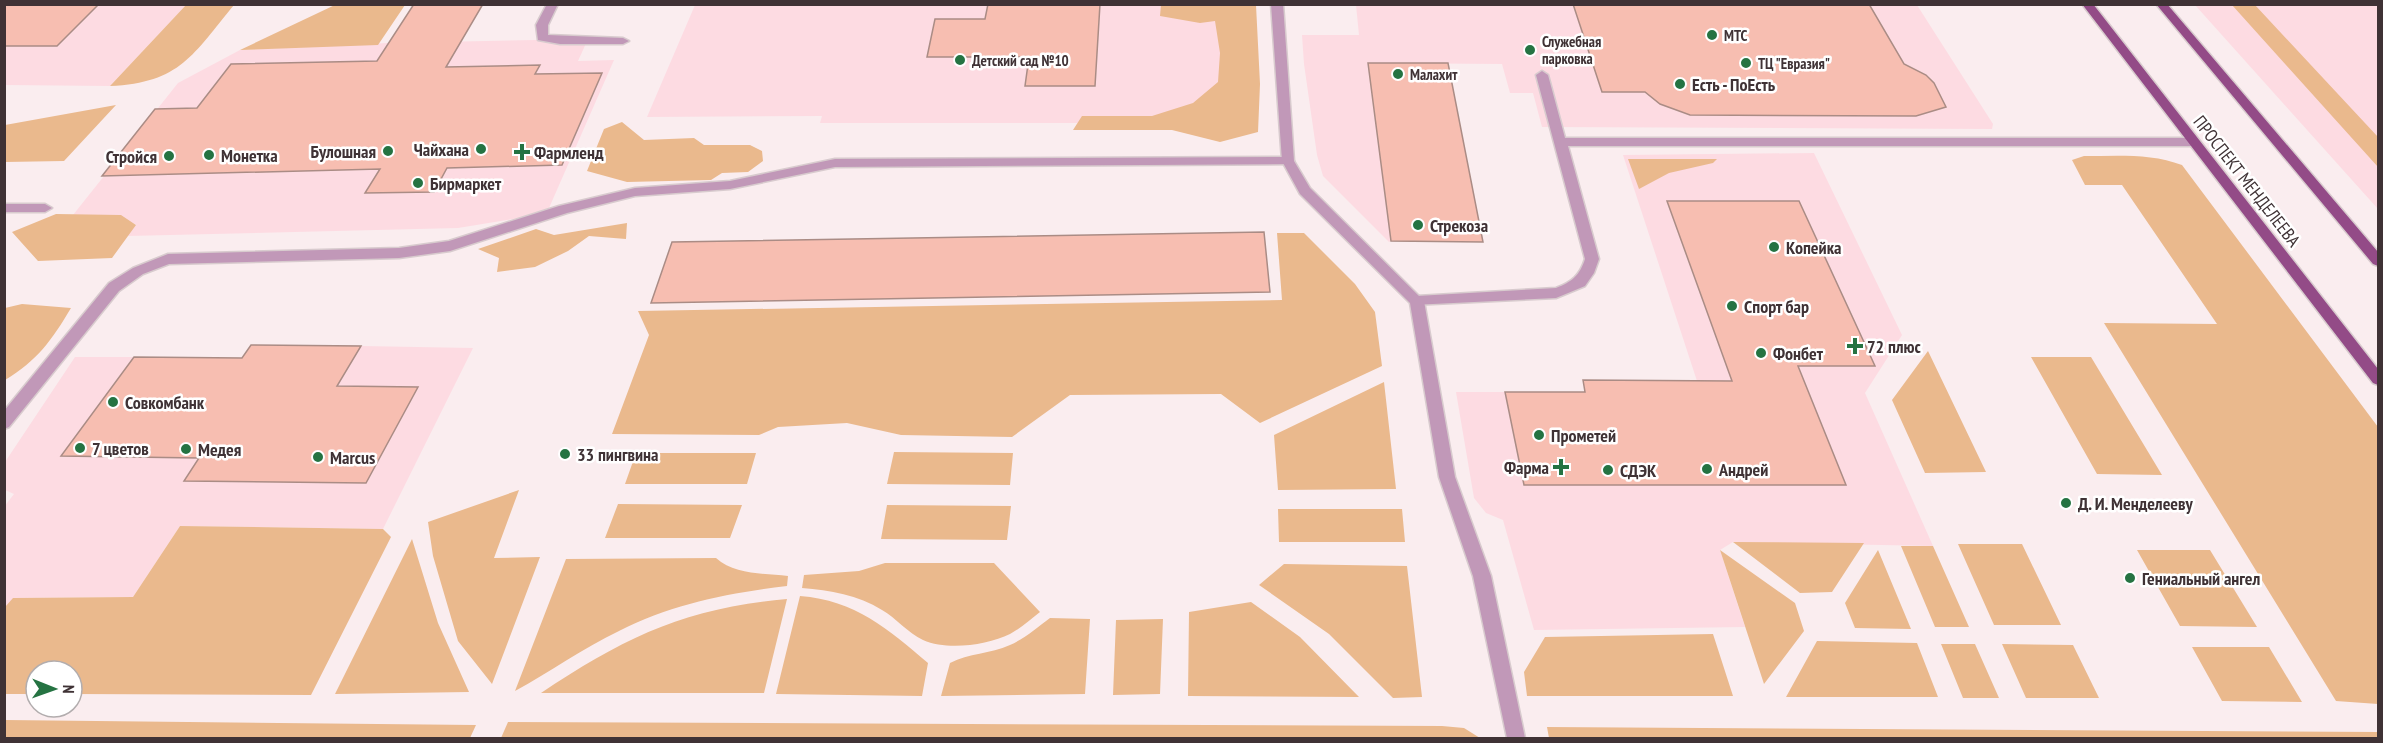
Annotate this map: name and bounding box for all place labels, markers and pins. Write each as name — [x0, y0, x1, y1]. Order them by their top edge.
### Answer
place label: МТС — [1724, 26, 1748, 45]
marker: МТС — [1705, 28, 1719, 42]
place label: Служебная парковка — [1542, 32, 1601, 68]
marker: Служебная парковка — [1523, 43, 1537, 57]
place label: Детский сад №10 — [972, 51, 1069, 70]
marker: Детский сад №10 — [953, 53, 967, 67]
place label: ТЦ "Евразия" — [1758, 54, 1830, 73]
marker: ТЦ "Евразия" — [1739, 56, 1753, 70]
place label: Малахит — [1410, 65, 1458, 84]
marker: Малахит — [1391, 67, 1405, 81]
place label: Есть - ПоЕсть — [1692, 73, 1776, 96]
marker: Есть - ПоЕсть — [1673, 77, 1687, 91]
place label: Чайхана — [414, 138, 469, 161]
place label: Булошная — [311, 140, 376, 163]
place label: Фармленд — [534, 141, 604, 164]
marker: Чайхана — [474, 142, 488, 156]
place label: Монетка — [221, 144, 278, 167]
marker: Булошная — [381, 144, 395, 158]
place label: Стройся — [106, 145, 157, 168]
marker: Фармленд — [515, 145, 529, 159]
marker: Монетка — [202, 148, 216, 162]
marker: Стройся — [162, 149, 176, 163]
place label: Бирмаркет — [430, 172, 502, 195]
marker: Бирмаркет — [411, 176, 425, 190]
place label: Стрекоза — [1430, 214, 1488, 237]
marker: Стрекоза — [1411, 218, 1425, 232]
place label: Копейка — [1786, 236, 1841, 259]
marker: Копейка — [1767, 240, 1781, 254]
place label: Спорт бар — [1744, 295, 1809, 318]
marker: Спорт бар — [1725, 299, 1739, 313]
place label: 72 плюс — [1867, 335, 1922, 358]
marker: 72 плюс — [1848, 339, 1862, 353]
place label: Фонбет — [1773, 342, 1824, 365]
marker: Фонбет — [1754, 346, 1768, 360]
place label: Совкомбанк — [125, 391, 205, 414]
marker: Совкомбанк — [106, 395, 120, 409]
place label: Прометей — [1551, 424, 1616, 447]
marker: Прометей — [1532, 428, 1546, 442]
place label: 7 цветов — [92, 437, 149, 460]
place label: Медея — [198, 438, 241, 461]
marker: 7 цветов — [73, 441, 87, 455]
marker: Медея — [179, 442, 193, 456]
place label: 33 пингвина — [577, 443, 659, 466]
place label: Marcus — [330, 446, 375, 469]
marker: 33 пингвина — [558, 447, 572, 461]
marker: Marcus — [311, 450, 325, 464]
place label: Фарма — [1504, 456, 1549, 479]
place label: Андрей — [1718, 458, 1768, 481]
place label: СДЭК — [1620, 459, 1657, 482]
marker: Фарма — [1554, 460, 1568, 474]
marker: Андрей — [1700, 462, 1714, 476]
marker: СДЭК — [1601, 463, 1615, 477]
place label: Д. И. Менделееву — [2078, 492, 2194, 515]
marker: Д. И. Менделееву — [2059, 496, 2073, 510]
place label: Гениальный ангел — [2142, 567, 2260, 590]
marker: Гениальный ангел — [2123, 571, 2137, 585]

